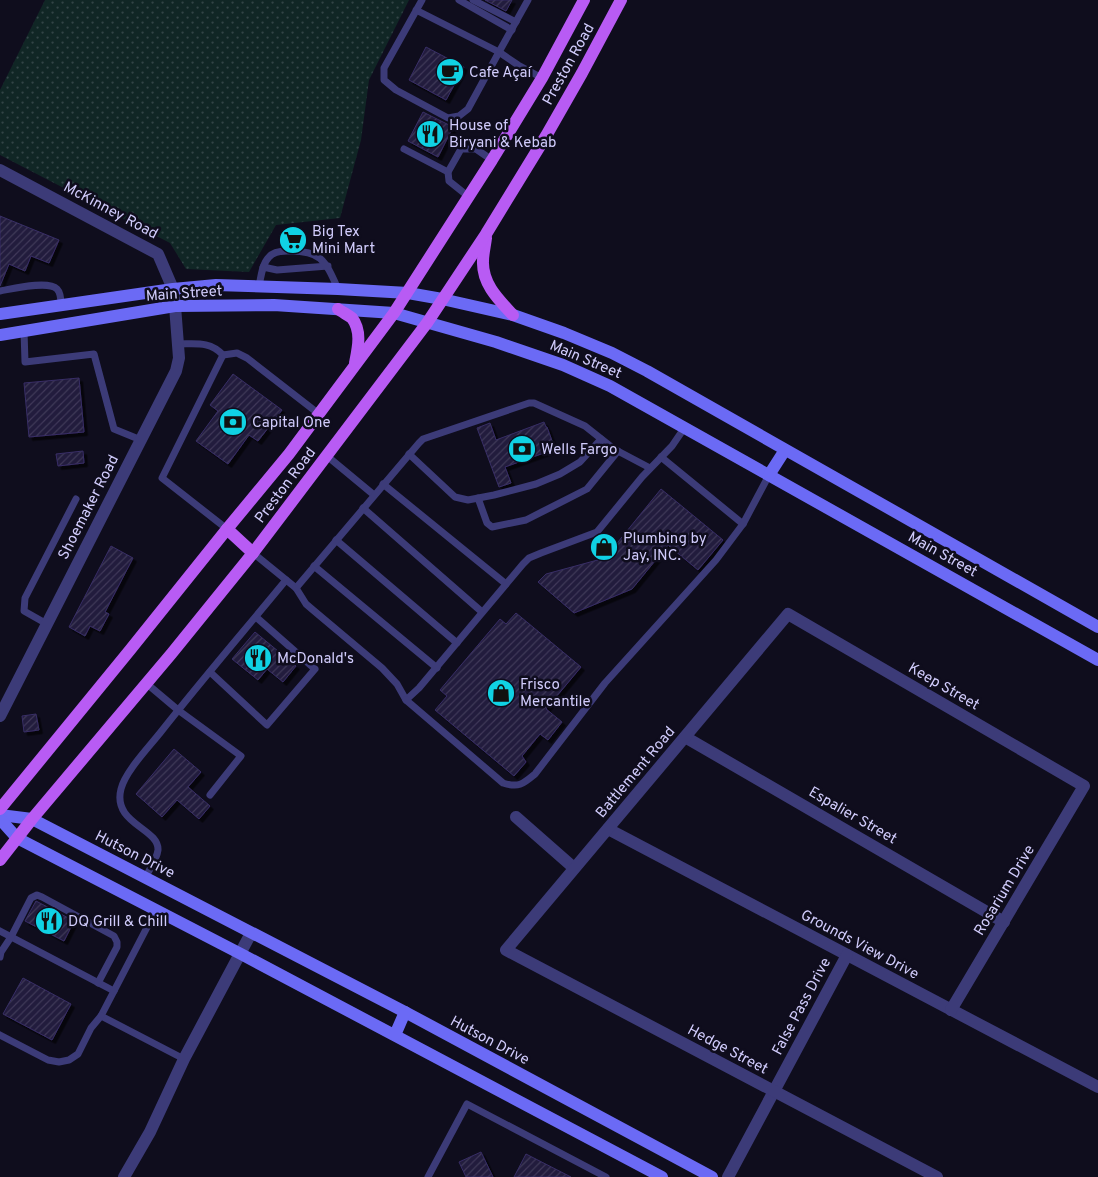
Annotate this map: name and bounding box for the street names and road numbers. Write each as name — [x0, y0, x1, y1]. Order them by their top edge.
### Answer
street label: Preston Road — [539, 21, 599, 109]
street label: McKinney Road — [60, 178, 161, 244]
street label: Main Street — [145, 282, 223, 307]
street label: Main Street — [546, 337, 624, 384]
street label: Preston Road — [251, 444, 321, 528]
street label: Shoemaker Road — [55, 452, 124, 563]
street label: Main Street — [904, 528, 980, 582]
street label: Keep Street — [904, 659, 982, 715]
street label: Battlement Road — [592, 723, 680, 823]
street label: Espalier Street — [805, 783, 900, 849]
street label: Hutson Drive — [91, 827, 177, 884]
street label: Rosarium Drive — [971, 842, 1040, 940]
street label: Grounds View Drive — [797, 906, 922, 984]
street label: False Pass Drive — [769, 955, 836, 1059]
street label: Hutson Drive — [446, 1012, 532, 1070]
street label: Hedge Street — [684, 1021, 771, 1080]

